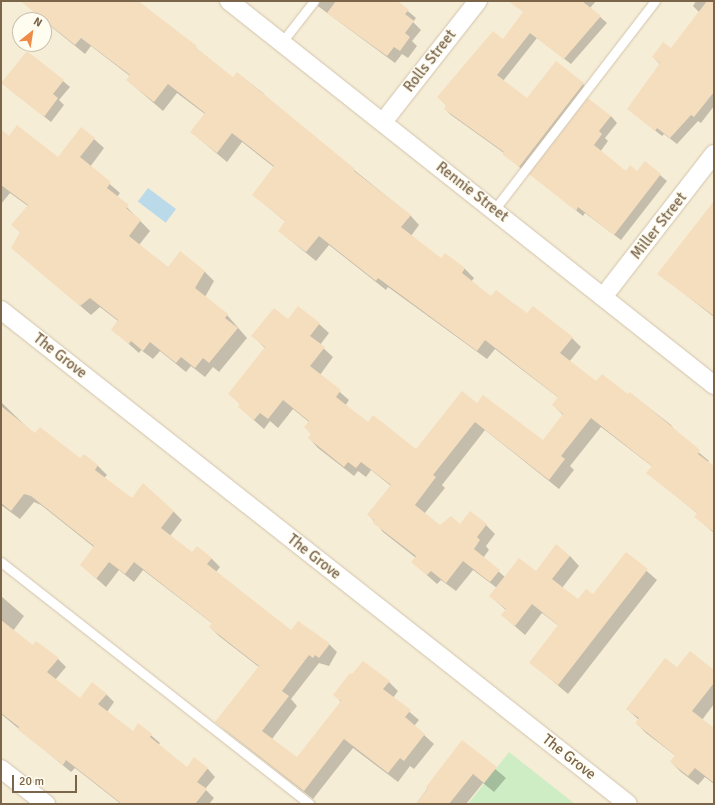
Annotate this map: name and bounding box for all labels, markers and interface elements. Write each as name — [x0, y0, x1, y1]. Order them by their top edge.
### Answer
north arrow — [12, 12, 52, 52]
text: N — [31, 14, 44, 30]
street label: Rolls Street — [400, 26, 460, 96]
street label: Rennie Street — [432, 158, 512, 226]
street label: Miller Street — [627, 189, 691, 263]
street label: The Grove — [30, 330, 90, 382]
street label: The Grove — [284, 531, 344, 583]
street label: The Grove — [539, 731, 599, 783]
scale bar — [14, 767, 79, 793]
text: 20 m — [19, 774, 44, 789]

